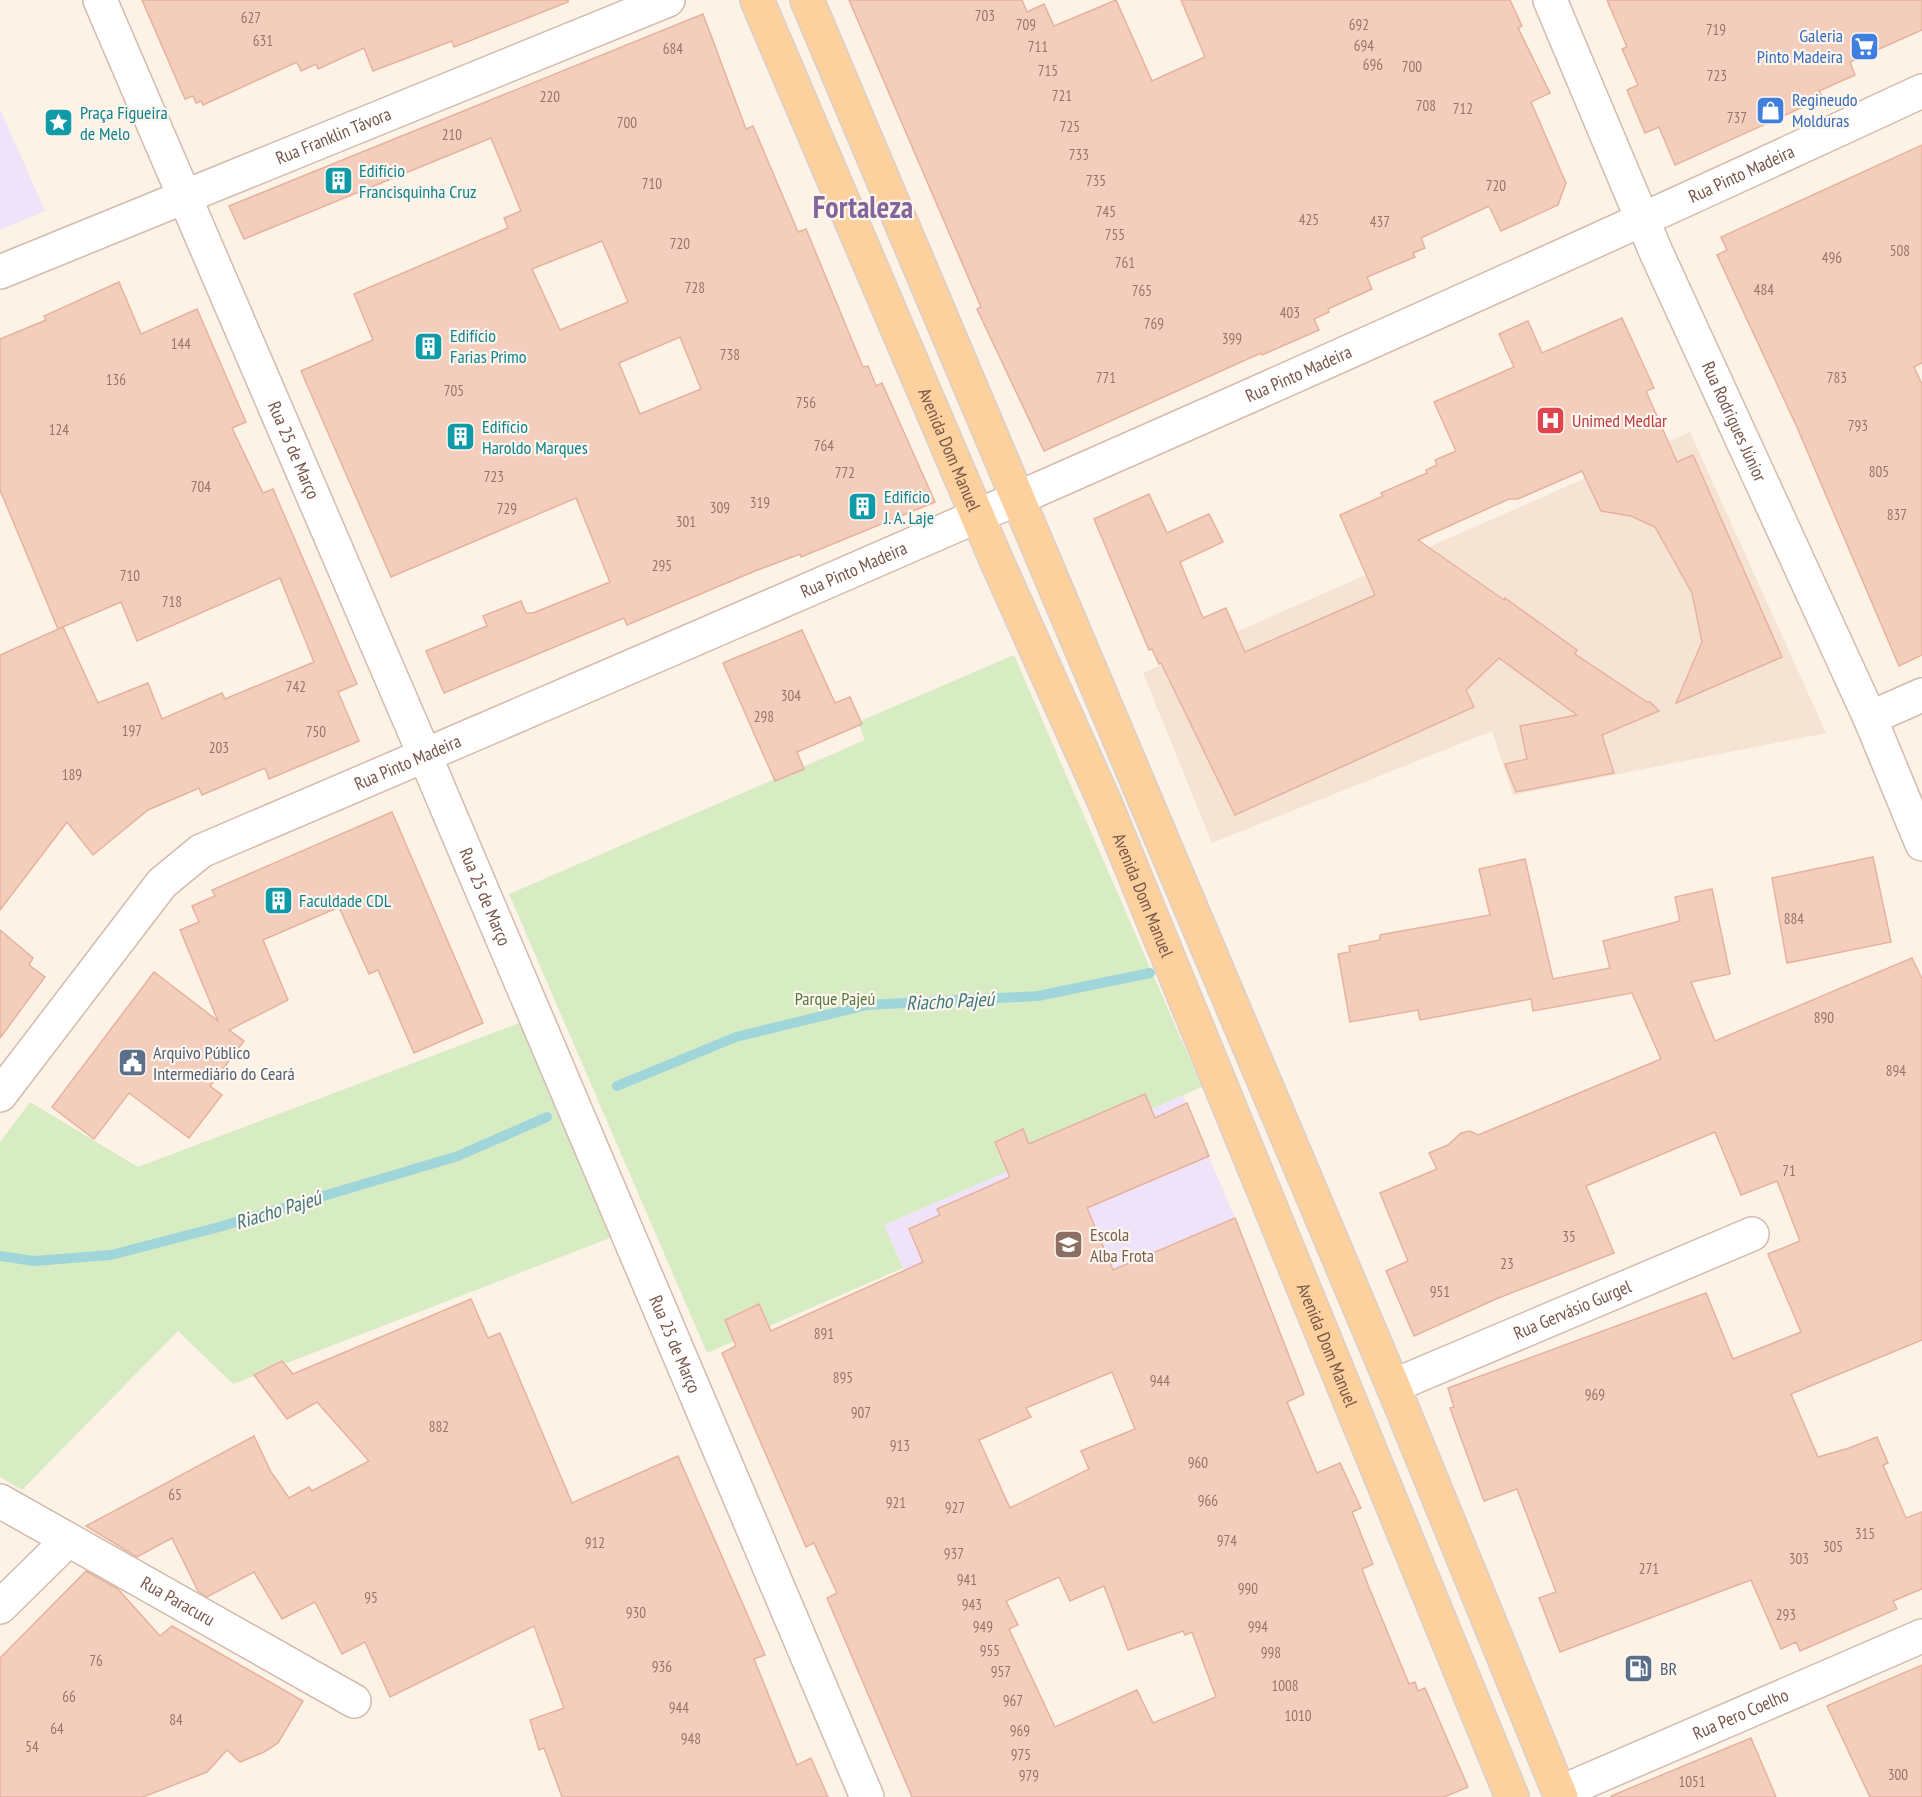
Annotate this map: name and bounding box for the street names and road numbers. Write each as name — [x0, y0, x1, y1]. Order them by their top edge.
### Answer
street label: Rua Franklin Távora — [272, 102, 394, 170]
street label: Rua Pinto Madeira — [1685, 140, 1798, 208]
street label: Rua Pinto Madeira — [1242, 340, 1355, 407]
street label: Rua Rodrigues Júnior — [1697, 358, 1772, 485]
street label: Avenida Dom Manuel — [913, 384, 986, 515]
street label: Rua 25 de Março — [263, 398, 325, 503]
street label: Rua Pinto Madeira — [797, 536, 910, 603]
street label: Rua Pinto Madeira — [351, 729, 464, 795]
street label: Avenida Dom Manuel — [1108, 830, 1179, 961]
street label: Rua 25 de Março — [454, 844, 516, 949]
street label: Rua Gervásio Gurgel — [1510, 1274, 1635, 1345]
street label: Avenida Dom Manuel — [1292, 1280, 1363, 1411]
street label: Rua 25 de Março — [644, 1292, 706, 1397]
street label: Rua Paracuru — [137, 1571, 219, 1631]
street label: Rua Pero Coelho — [1689, 1683, 1792, 1745]

